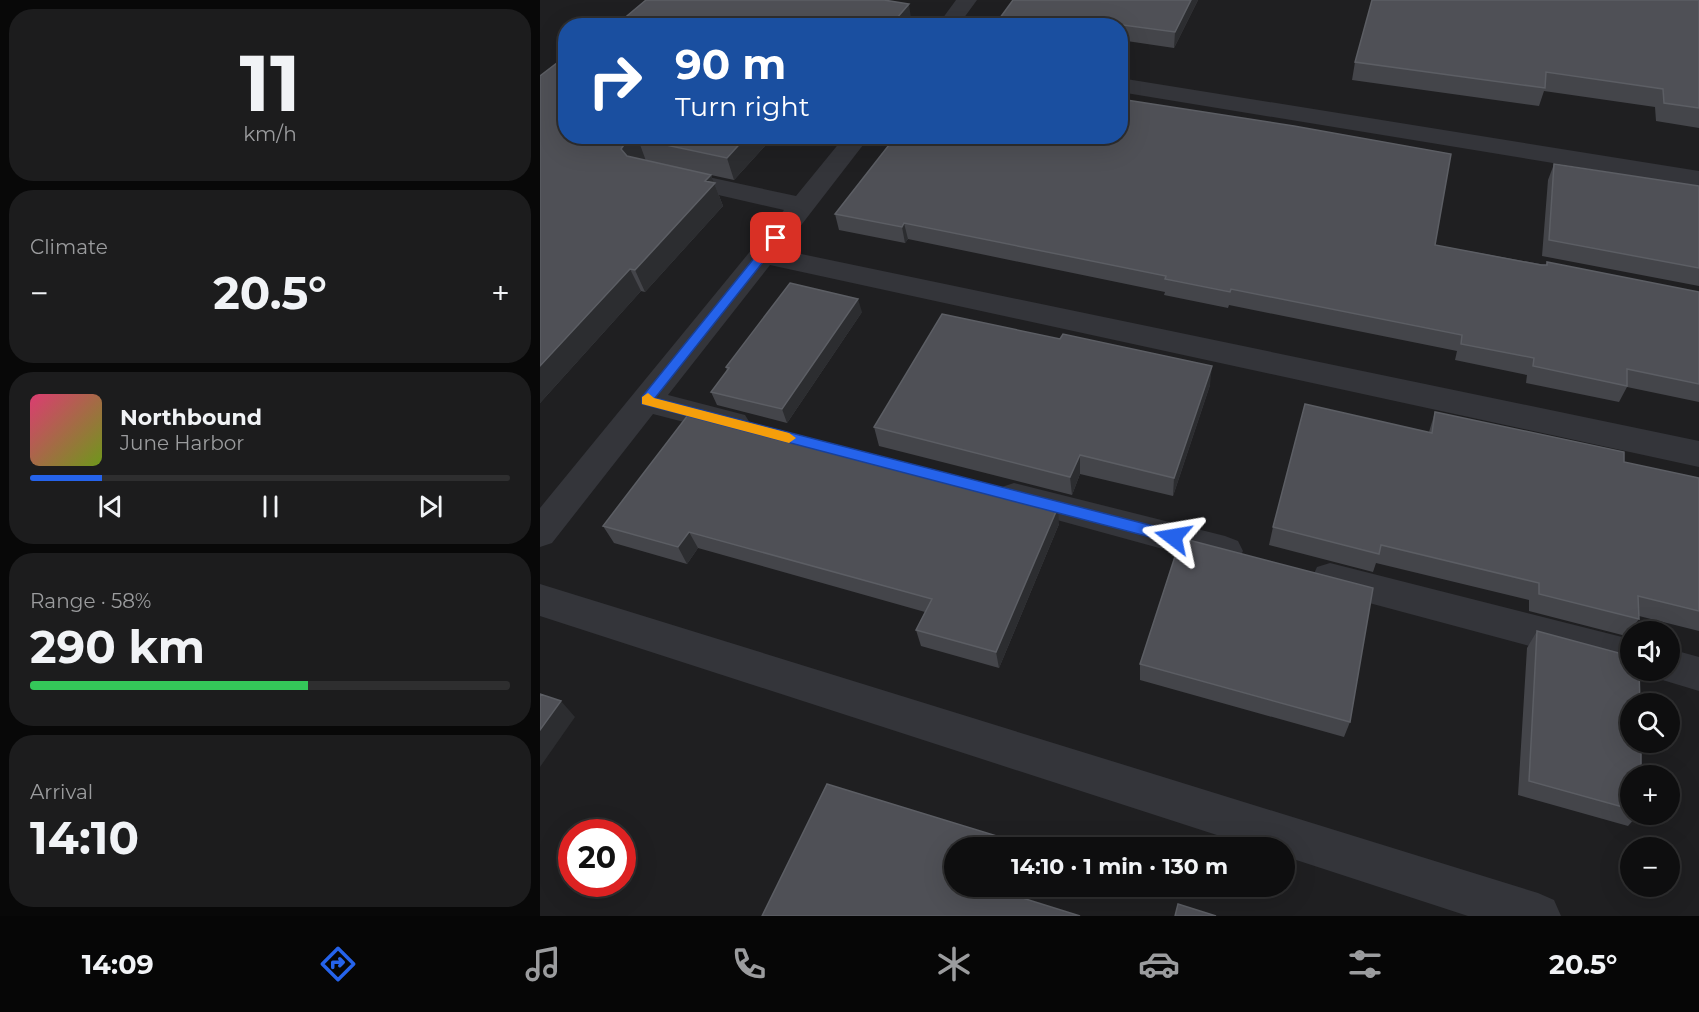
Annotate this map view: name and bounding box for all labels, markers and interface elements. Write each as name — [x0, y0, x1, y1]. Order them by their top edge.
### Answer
text: 11 — [239, 35, 301, 131]
text: 90 m — [675, 38, 786, 90]
icon: right — [576, 42, 654, 120]
text: Turn right — [675, 90, 810, 123]
text: km/h — [243, 122, 297, 146]
pin — [750, 212, 801, 263]
icon: arrive — [759, 221, 792, 254]
text: Climate — [30, 235, 108, 259]
text: 20.5° — [213, 265, 327, 320]
text: − — [30, 273, 49, 313]
text: + — [491, 273, 510, 313]
text: Northbound — [120, 404, 262, 431]
text: June Harbor — [120, 431, 244, 455]
icon: previous — [94, 490, 127, 523]
icon: pause — [254, 490, 287, 523]
icon: next — [414, 490, 447, 523]
position arrow — [1141, 505, 1205, 569]
text: Range · 58% — [30, 589, 151, 613]
text: 290 km — [30, 619, 205, 674]
map controls — [1620, 621, 1680, 897]
button: sound — [1620, 621, 1680, 681]
button: search — [1620, 693, 1680, 753]
button: + — [1620, 765, 1680, 825]
text: Arrival — [30, 780, 93, 804]
text: 14:10 — [30, 810, 139, 865]
speed limit sign: 20 — [558, 819, 636, 897]
button: − — [1620, 837, 1680, 897]
text: 14:10 · 1 min · 130 m — [1011, 853, 1228, 880]
icon: directions — [317, 943, 359, 985]
icon: music — [522, 943, 564, 985]
icon: phone — [728, 943, 770, 985]
icon: climate — [933, 943, 975, 985]
icon: car — [1138, 943, 1180, 985]
icon: filters — [1344, 943, 1386, 985]
text: 14:09 — [82, 948, 154, 981]
text: 20.5° — [1549, 948, 1617, 981]

